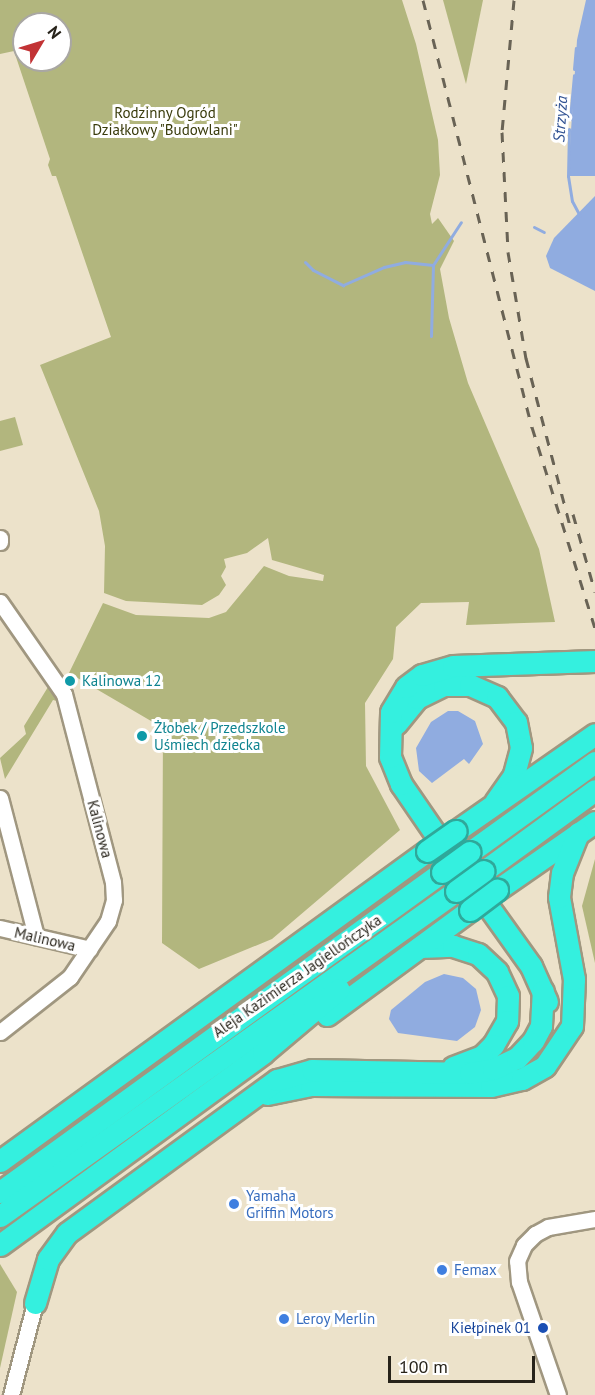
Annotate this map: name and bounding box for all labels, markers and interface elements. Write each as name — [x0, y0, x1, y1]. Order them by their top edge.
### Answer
north arrow — [12, 12, 72, 72]
text: N — [43, 22, 66, 42]
water label: Strzyża — [549, 95, 571, 143]
park label: Rodzinny Ogród Działkowy "Budowlani" — [92, 103, 238, 138]
place label: Kalinowa 12 — [82, 672, 161, 690]
marker: Kalinowa 12 — [63, 674, 77, 688]
place label: Żłobek / Przedszkole Uśmiech dziecka — [154, 718, 286, 753]
marker: Żłobek / Przedszkole Uśmiech dziecka — [135, 729, 149, 743]
street label: Kalinowa — [84, 798, 116, 860]
street label: Aleja Kazimierza Jagiellończyka — [209, 911, 385, 1041]
street label: Malinowa — [13, 923, 77, 955]
place label: Yamaha Griffin Motors — [246, 1186, 334, 1221]
marker: Yamaha Griffin Motors — [227, 1197, 241, 1211]
place label: Femax — [454, 1261, 497, 1279]
marker: Femax — [435, 1263, 449, 1277]
place label: Leroy Merlin — [296, 1310, 376, 1328]
marker: Leroy Merlin — [277, 1312, 291, 1326]
place label: Kiełpinek 01 — [450, 1319, 531, 1337]
marker: Kiełpinek 01 — [536, 1321, 550, 1335]
scale bar — [391, 1344, 538, 1382]
text: 100 m — [399, 1355, 448, 1378]

